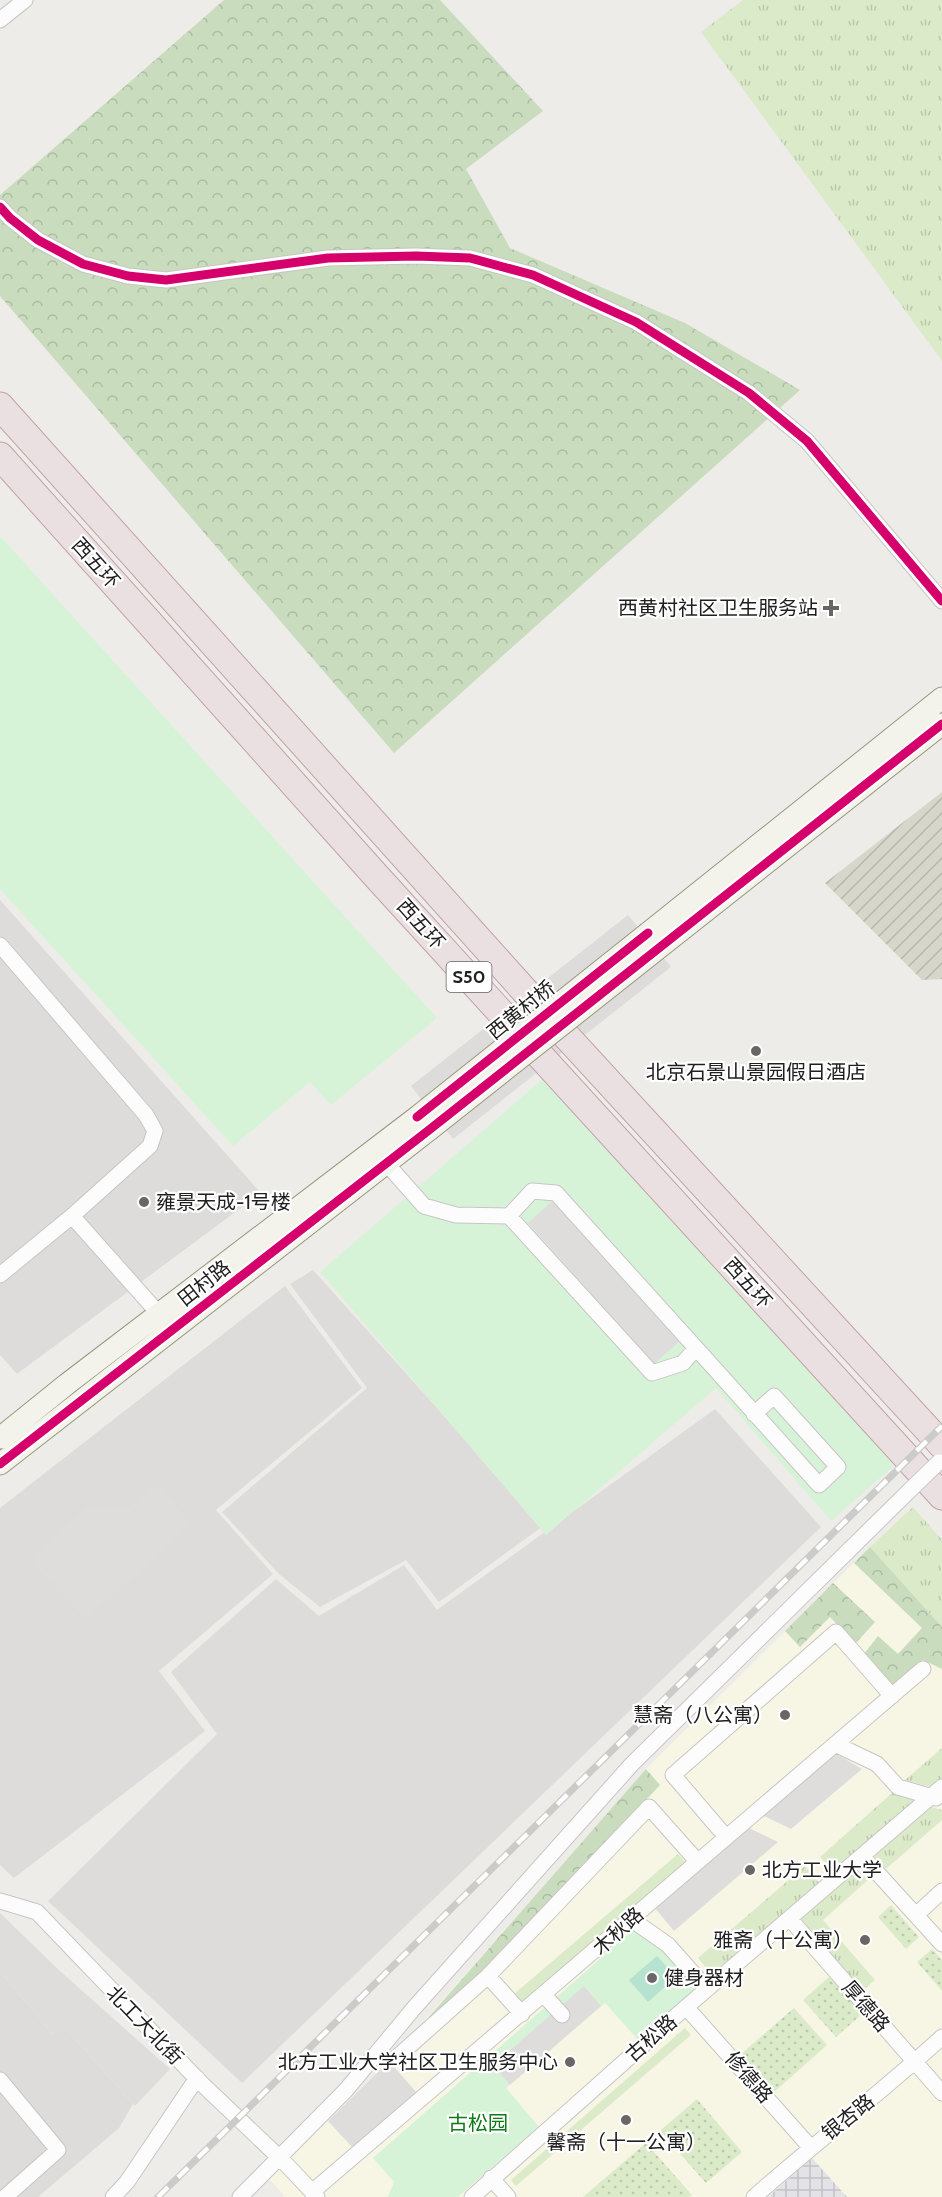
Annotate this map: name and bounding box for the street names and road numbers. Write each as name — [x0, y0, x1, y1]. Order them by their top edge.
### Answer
street label: 西五环 — [67, 533, 125, 593]
street label: 西五环 — [392, 894, 450, 954]
road number: S50 — [446, 962, 492, 992]
street label: 西黄村桥 — [482, 976, 560, 1044]
street label: 西五环 — [719, 1253, 777, 1313]
street label: 田村路 — [173, 1255, 235, 1311]
street label: 木秋路 — [588, 1902, 648, 1960]
street label: 厚德路 — [837, 1975, 895, 2037]
street label: 北工大北街 — [102, 1981, 188, 2069]
street label: 古松路 — [620, 2009, 682, 2067]
street label: 修德路 — [720, 2046, 778, 2108]
street label: 银杏路 — [817, 2089, 879, 2145]

